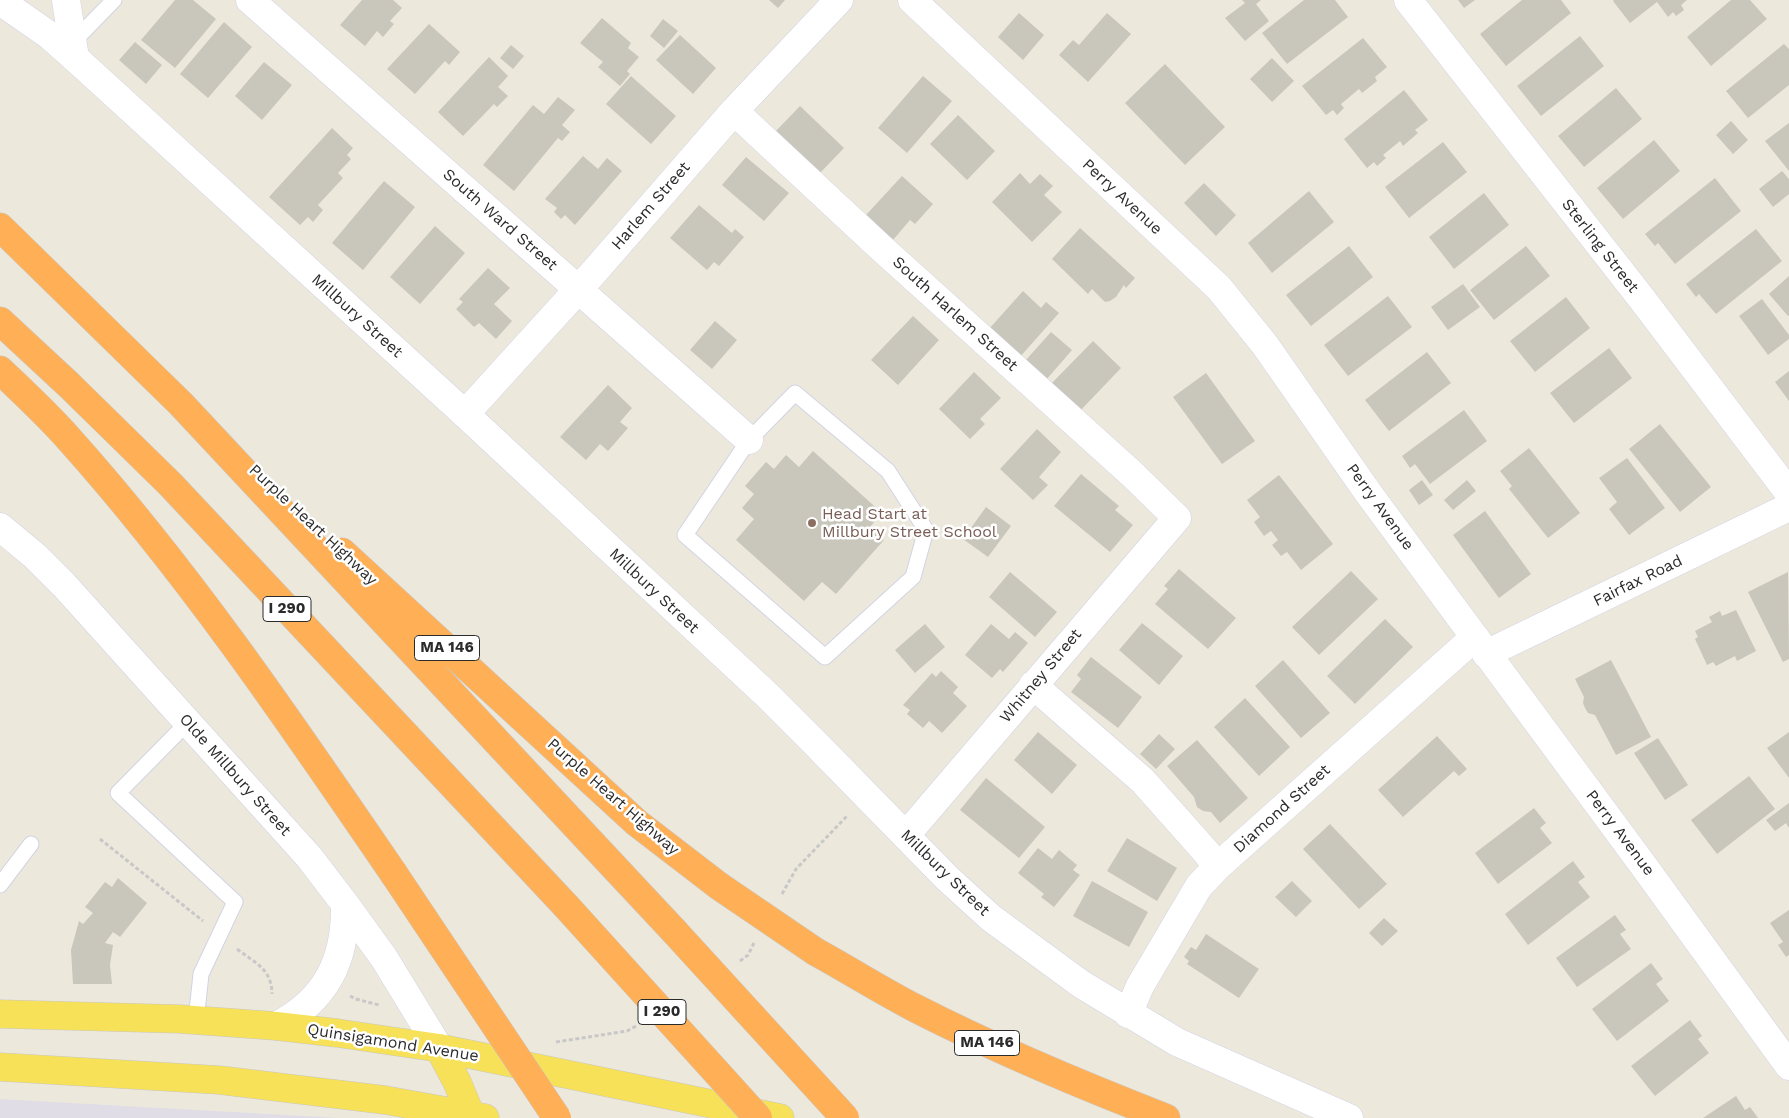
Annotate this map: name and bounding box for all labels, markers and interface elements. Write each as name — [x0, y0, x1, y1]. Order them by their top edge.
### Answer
street label: Perry Avenue — [1078, 155, 1166, 239]
street label: Harlem Street — [608, 158, 694, 254]
street label: South Ward Street — [439, 165, 561, 275]
street label: Sterling Street — [1557, 195, 1643, 297]
street label: South Harlem Street — [888, 253, 1022, 375]
street label: Millbury Street — [307, 270, 407, 362]
street label: Perry Avenue — [1342, 460, 1418, 554]
street label: Purple Heart Highway — [245, 461, 381, 589]
place label: Head Start at Millbury Street School — [822, 504, 997, 542]
marker: Head Start at Millbury Street School — [806, 517, 818, 529]
street label: Millbury Street — [605, 544, 703, 638]
street label: Fairfax Road — [1590, 551, 1686, 611]
road number: I 290 — [263, 596, 311, 622]
street label: Whitney Street — [996, 625, 1086, 727]
road number: MA 146 — [414, 636, 480, 660]
street label: Olde Millbury Street — [175, 710, 295, 840]
street label: Purple Heart Highway — [543, 735, 683, 859]
street label: Diamond Street — [1230, 761, 1334, 857]
street label: Perry Avenue — [1582, 786, 1658, 880]
street label: Millbury Street — [897, 826, 993, 920]
road number: I 290 — [638, 1000, 686, 1024]
street label: Quinsigamond Avenue — [306, 1020, 480, 1066]
road number: MA 146 — [954, 1030, 1020, 1056]

